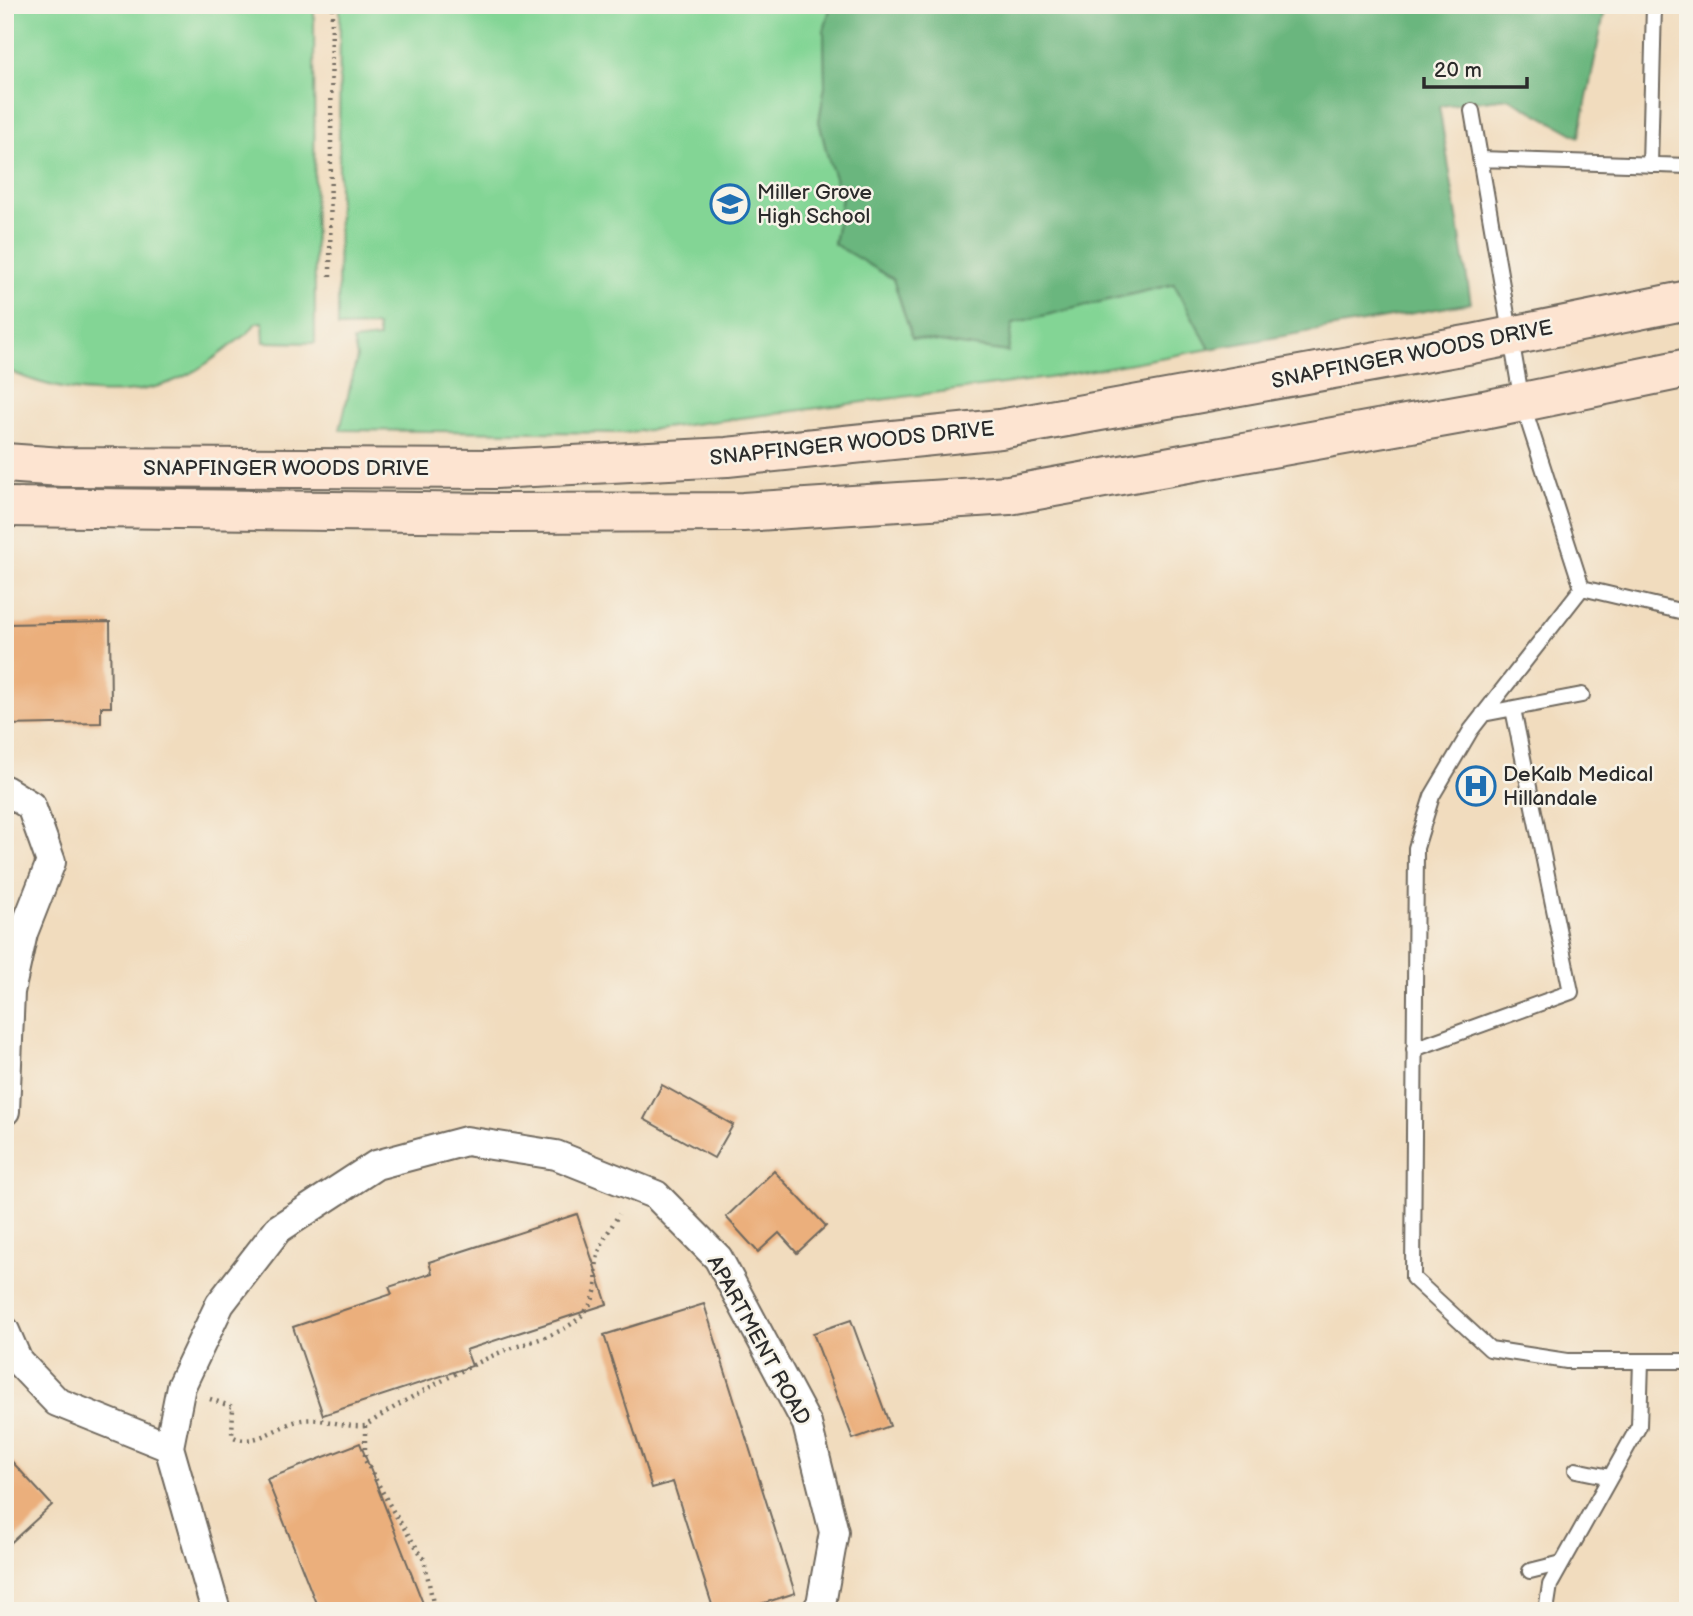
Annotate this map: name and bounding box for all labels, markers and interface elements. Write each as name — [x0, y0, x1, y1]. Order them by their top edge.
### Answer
scale bar — [1424, 46, 1527, 90]
text: 20 m — [1434, 58, 1482, 83]
place label: Miller Grove High School — [757, 180, 872, 229]
school or university icon: Miller Grove High School — [709, 183, 751, 225]
street label: SNAPFINGER WOODS DRIVE — [1269, 315, 1555, 394]
street label: SNAPFINGER WOODS DRIVE — [709, 416, 996, 471]
street label: SNAPFINGER WOODS DRIVE — [143, 456, 429, 481]
place label: DeKalb Medical Hillandale — [1503, 762, 1653, 811]
hospital icon: DeKalb Medical Hillandale — [1455, 765, 1497, 807]
street label: APARTMENT ROAD — [702, 1251, 815, 1429]

